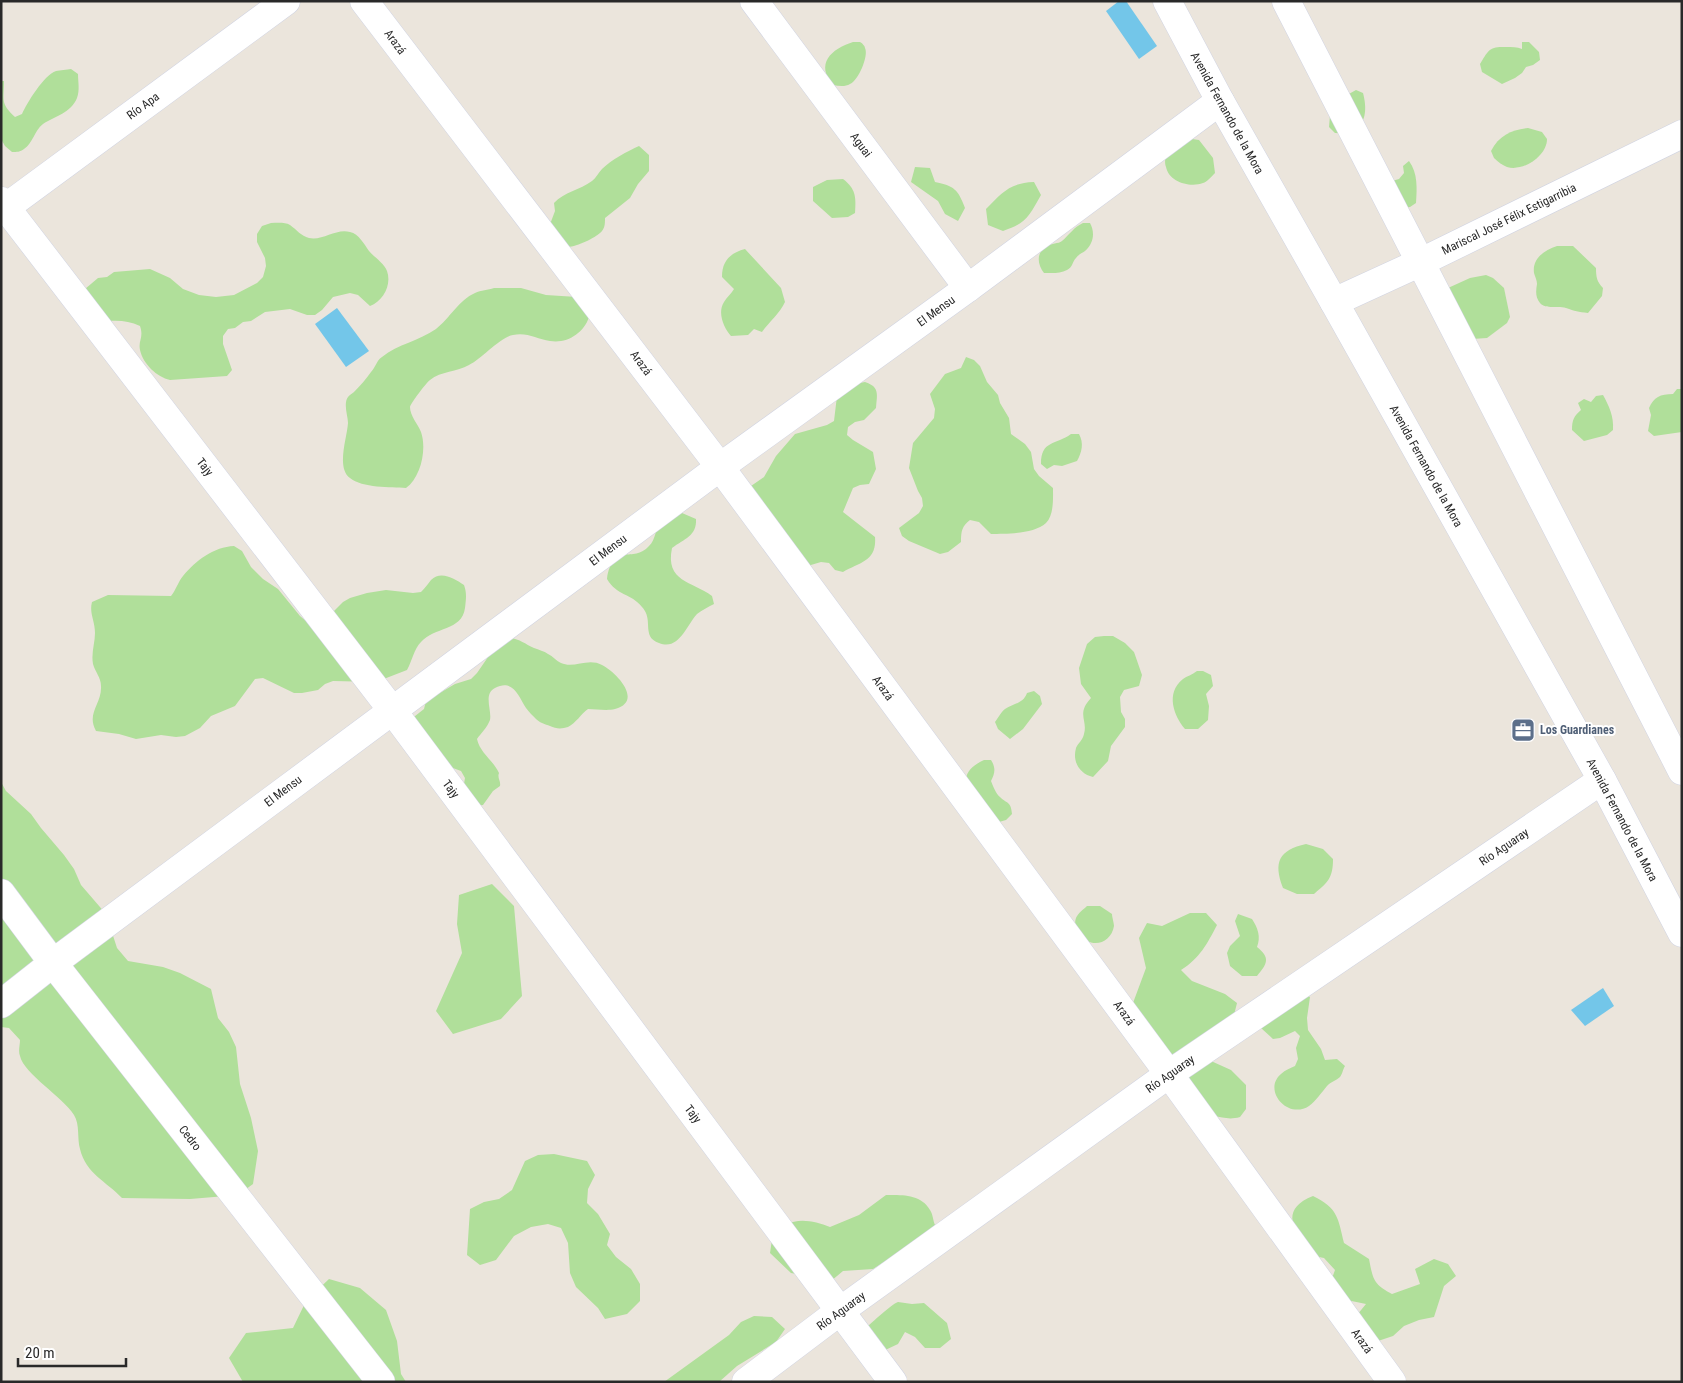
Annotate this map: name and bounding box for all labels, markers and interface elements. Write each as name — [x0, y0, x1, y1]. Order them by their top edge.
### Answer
street label: Arazá — [381, 27, 409, 57]
street label: Avenida Fernando de la Mora — [1188, 50, 1267, 177]
street label: Río Apa — [124, 89, 162, 122]
street label: Aguai — [847, 130, 875, 160]
street label: Mariscal José Félix Estigarribia — [1439, 180, 1579, 258]
street label: El Mensu — [914, 293, 958, 329]
street label: Arazá — [627, 348, 655, 378]
street label: Avenida Fernando de la Mora — [1387, 403, 1466, 530]
street label: Tajy — [194, 455, 216, 479]
street label: El Mensu — [587, 531, 630, 569]
street label: Arazá — [869, 673, 897, 703]
office icon: Los Guardianes — [1510, 717, 1536, 743]
place label: Los Guardianes — [1540, 723, 1615, 737]
street label: Avenida Fernando de la Mora — [1584, 756, 1661, 884]
street label: El Mensu — [262, 772, 305, 810]
street label: Tajy — [440, 777, 462, 801]
street label: Río Aguaray — [1477, 825, 1531, 869]
street label: Arazá — [1110, 998, 1138, 1028]
street label: Río Aguaray — [1143, 1052, 1197, 1096]
street label: Tajy — [682, 1102, 704, 1126]
street label: Cedro — [176, 1123, 204, 1153]
street label: Río Aguaray — [814, 1289, 868, 1333]
street label: Arazá — [1348, 1326, 1376, 1356]
scale bar — [18, 1336, 125, 1368]
text: 20 m — [25, 1344, 55, 1362]

